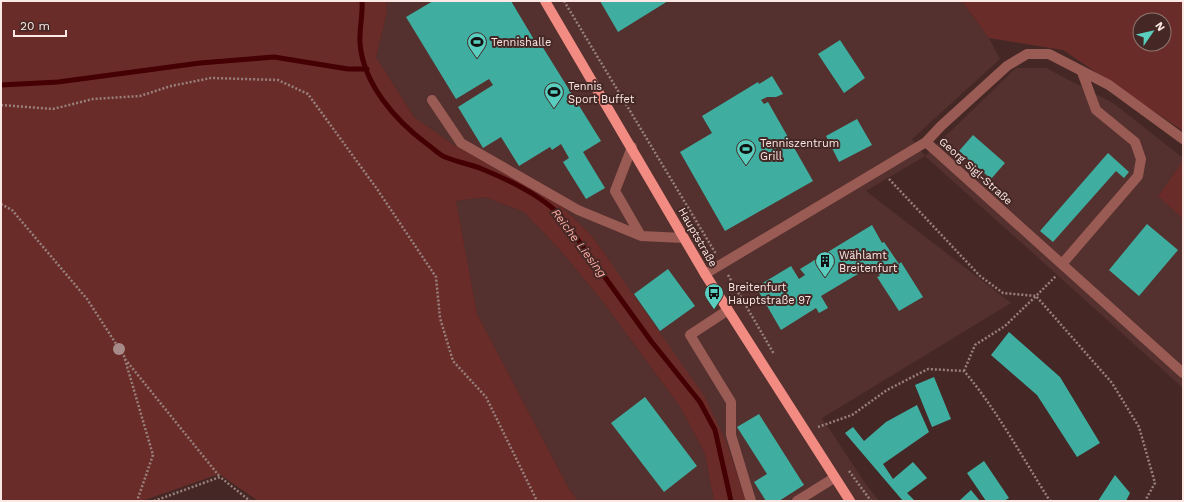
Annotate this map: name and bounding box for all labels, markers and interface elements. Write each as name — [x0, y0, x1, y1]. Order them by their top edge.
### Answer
scale bar — [14, 12, 66, 38]
north arrow — [1132, 12, 1172, 52]
text: 20 m — [20, 19, 50, 33]
text: N — [1152, 20, 1168, 34]
sports icon: Tennishalle — [466, 31, 488, 59]
place label: Tennishalle — [491, 36, 551, 49]
place label: Tennis Sport Buffet — [568, 80, 635, 106]
sports icon: Tennis Sport Buffet — [543, 81, 565, 109]
street label: Georg Sigl-Straße — [936, 135, 1015, 208]
place label: Tenniszentrum Grill — [760, 137, 839, 163]
sports icon: Tenniszentrum Grill — [735, 138, 757, 166]
street label: Hauptstraße — [675, 205, 720, 269]
water label: Reiche Liesing — [549, 206, 609, 280]
place label: Wählamt Breitenfurt — [839, 249, 898, 275]
building icon: Wählamt Breitenfurt — [814, 250, 836, 278]
place label: Breitenfurt Hauptstraße 97 — [728, 281, 811, 307]
bus stop icon: Breitenfurt Hauptstraße 97 — [703, 282, 725, 310]

